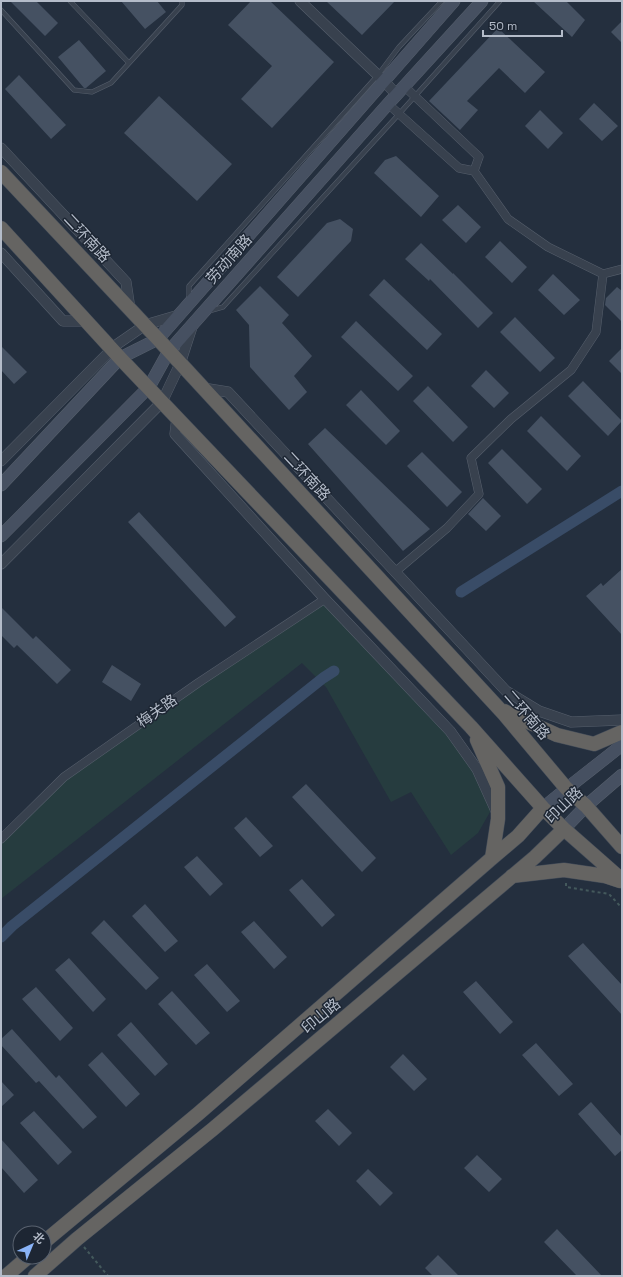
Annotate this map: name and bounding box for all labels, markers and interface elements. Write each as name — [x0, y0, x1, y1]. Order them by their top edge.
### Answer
scale bar — [483, 12, 562, 38]
text: 50 m — [489, 18, 517, 34]
street label: 二环南路 — [60, 209, 115, 266]
street label: 劳动南路 — [201, 230, 256, 287]
street label: 二环南路 — [280, 447, 335, 504]
street label: 二环南路 — [501, 686, 554, 744]
street label: 梅关路 — [133, 690, 181, 731]
street label: 印山路 — [541, 782, 586, 827]
street label: 印山路 — [297, 994, 344, 1037]
north arrow — [12, 1225, 52, 1265]
text: 北 — [30, 1229, 48, 1247]

